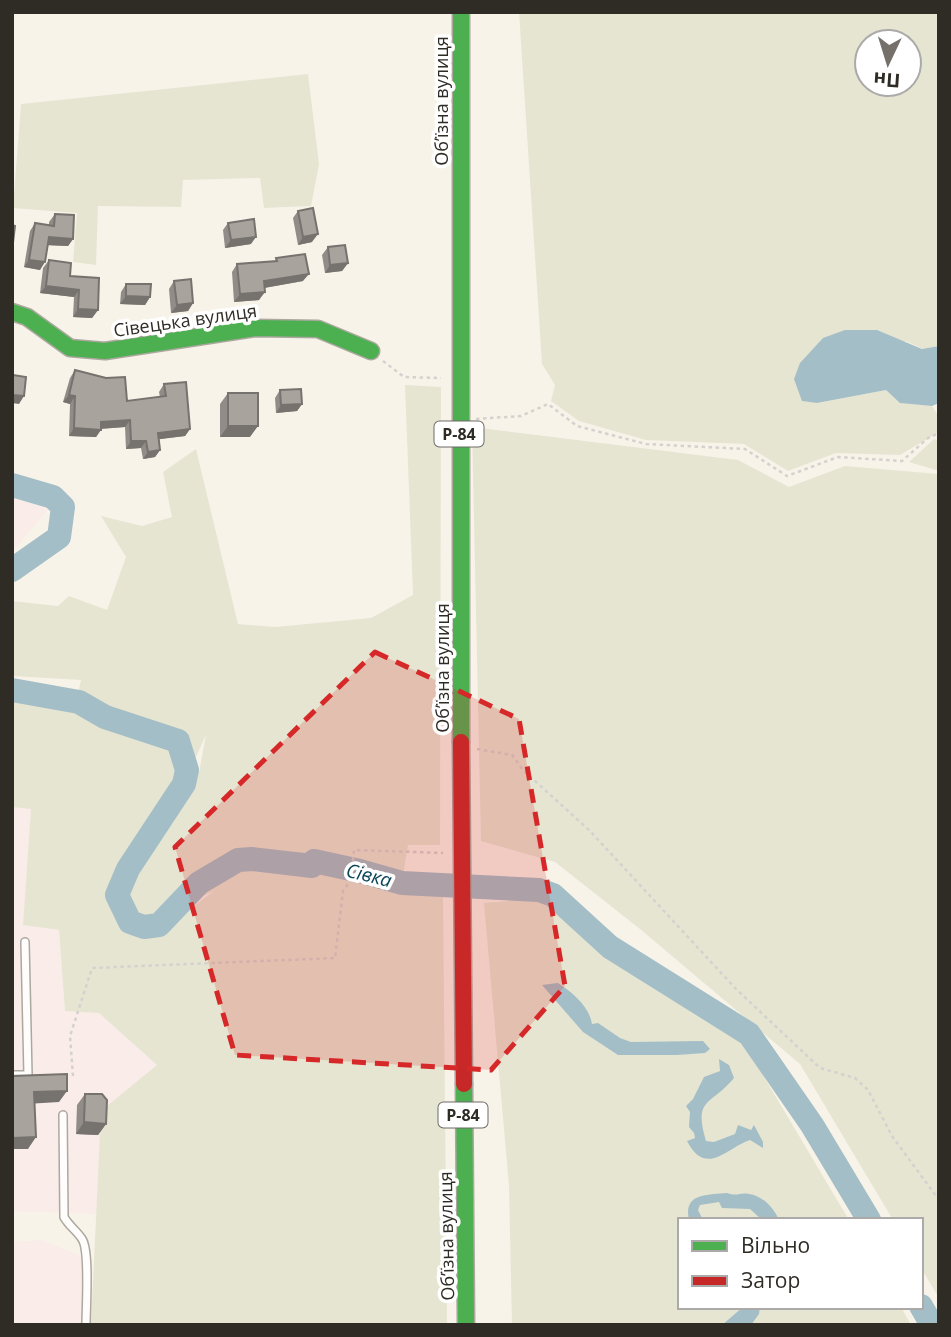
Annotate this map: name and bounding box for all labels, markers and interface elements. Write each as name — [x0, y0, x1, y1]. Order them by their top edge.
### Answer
north arrow — [853, 28, 923, 98]
street label: Обʼїзна вулиця — [429, 36, 453, 166]
text: Пн — [873, 66, 901, 94]
street label: Сівецька вулиця — [112, 298, 258, 342]
road number: Р-84 — [434, 422, 484, 446]
street label: Обʼїзна вулиця — [430, 603, 454, 733]
water label: Сівка — [344, 857, 395, 893]
road number: Р-84 — [438, 1102, 488, 1128]
street label: Обʼїзна вулиця — [433, 1171, 459, 1301]
legend — [678, 1218, 923, 1309]
text: Вільно — [741, 1231, 810, 1259]
text: Затор — [741, 1266, 800, 1294]

